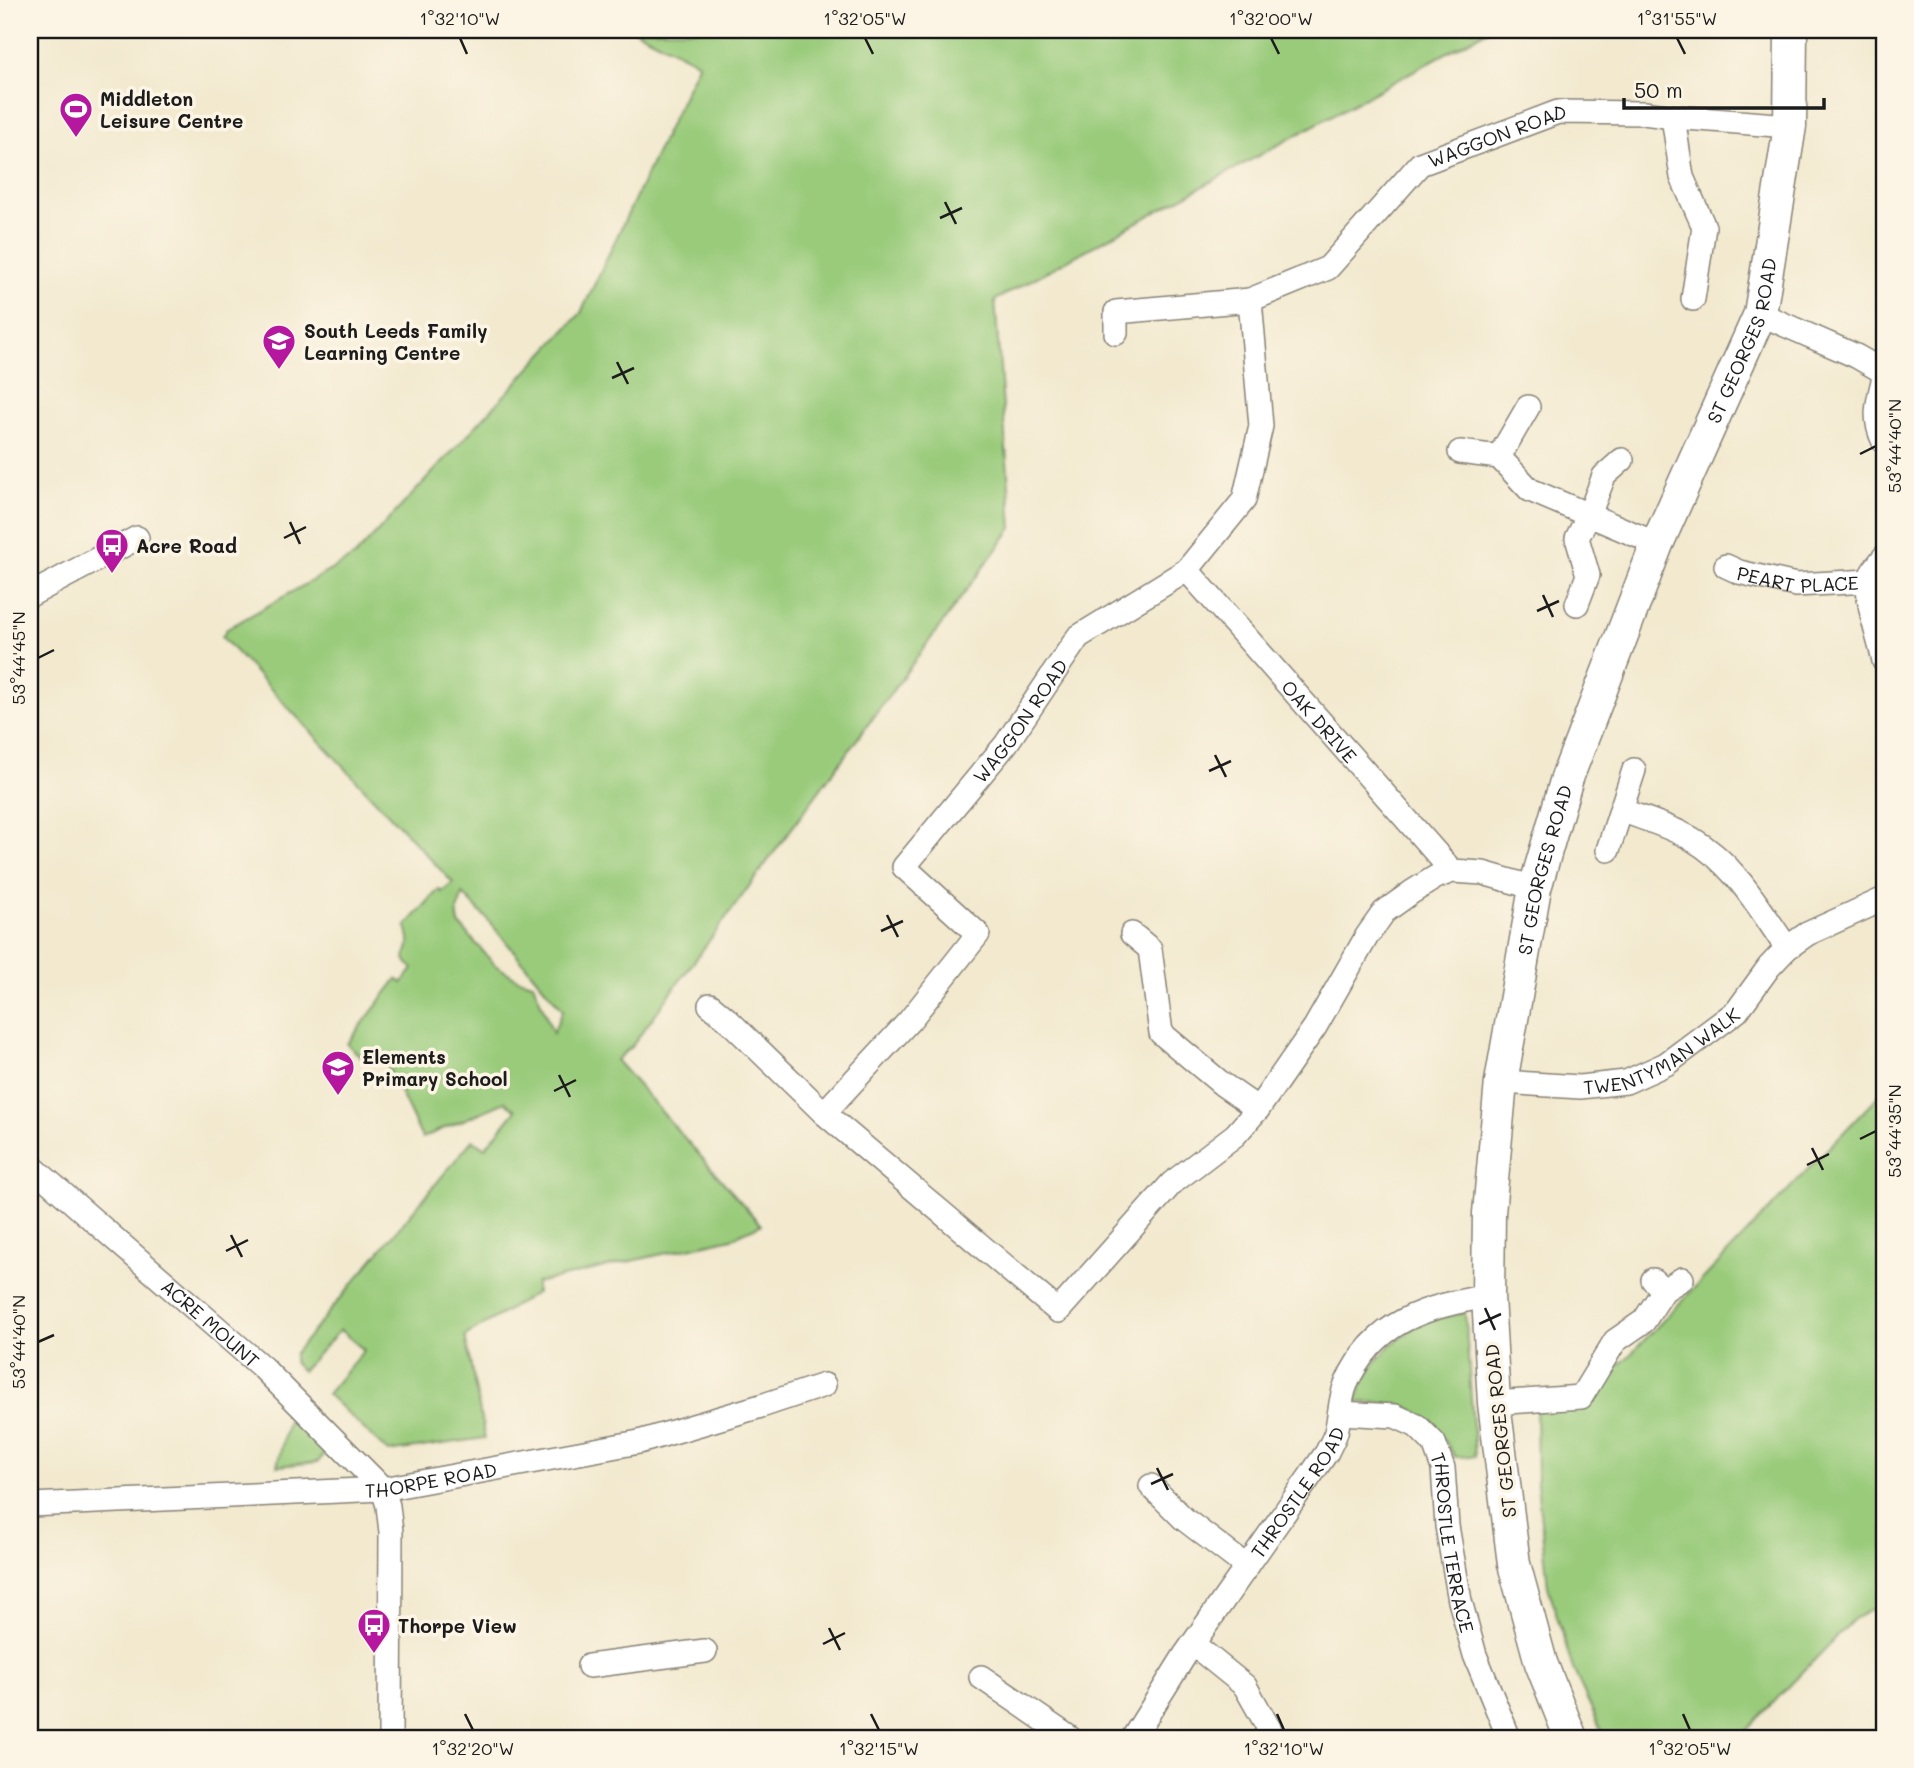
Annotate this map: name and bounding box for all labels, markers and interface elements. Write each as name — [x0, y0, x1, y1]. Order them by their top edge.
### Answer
text: 1°32'10"W — [420, 6, 500, 30]
text: 1°32'05"W — [823, 6, 907, 30]
text: 1°32'00"W — [1229, 6, 1313, 30]
text: 1°31'55"W — [1637, 6, 1717, 30]
scale bar — [1624, 66, 1823, 110]
text: 50 m — [1634, 76, 1683, 103]
place label: Middleton Leisure Centre — [100, 86, 243, 133]
sports icon: Middleton Leisure Centre — [57, 90, 95, 139]
street label: WAGGON ROAD — [1424, 99, 1566, 173]
street label: ST GEORGES ROAD — [1700, 256, 1781, 427]
place label: South Leeds Family Learning Centre — [304, 318, 488, 365]
school or university icon: South Leeds Family Learning Centre — [260, 322, 298, 371]
text: 53°44'40"N — [1882, 399, 1906, 493]
bus stop icon: Acre Road — [93, 526, 131, 575]
place label: Acre Road — [136, 533, 237, 558]
street label: PEART PLACE — [1735, 559, 1859, 598]
text: 53°44'45"N — [6, 611, 30, 705]
street label: WAGGON ROAD — [967, 654, 1072, 788]
street label: OAK DRIVE — [1277, 674, 1363, 768]
street label: ST GEORGES ROAD — [1511, 782, 1577, 957]
street label: TWENTYMAN WALK — [1582, 1001, 1745, 1099]
place label: Elements Primary School — [362, 1044, 508, 1091]
school or university icon: Elements Primary School — [319, 1048, 357, 1097]
text: 53°44'35"N — [1882, 1084, 1906, 1178]
street label: ACRE MOUNT — [157, 1273, 265, 1372]
text: 53°44'40"N — [6, 1295, 30, 1389]
street label: ST GEORGES ROAD — [1478, 1343, 1522, 1519]
street label: THROSTLE ROAD — [1244, 1423, 1349, 1563]
street label: THROSTLE TERRACE — [1426, 1449, 1481, 1635]
street label: THORPE ROAD — [364, 1456, 499, 1502]
bus stop icon: Thorpe View — [355, 1606, 393, 1655]
place label: Thorpe View — [398, 1613, 517, 1638]
text: 1°32'20"W — [432, 1736, 514, 1760]
text: 1°32'15"W — [839, 1736, 919, 1760]
text: 1°32'10"W — [1244, 1736, 1324, 1760]
text: 1°32'05"W — [1648, 1736, 1732, 1760]

